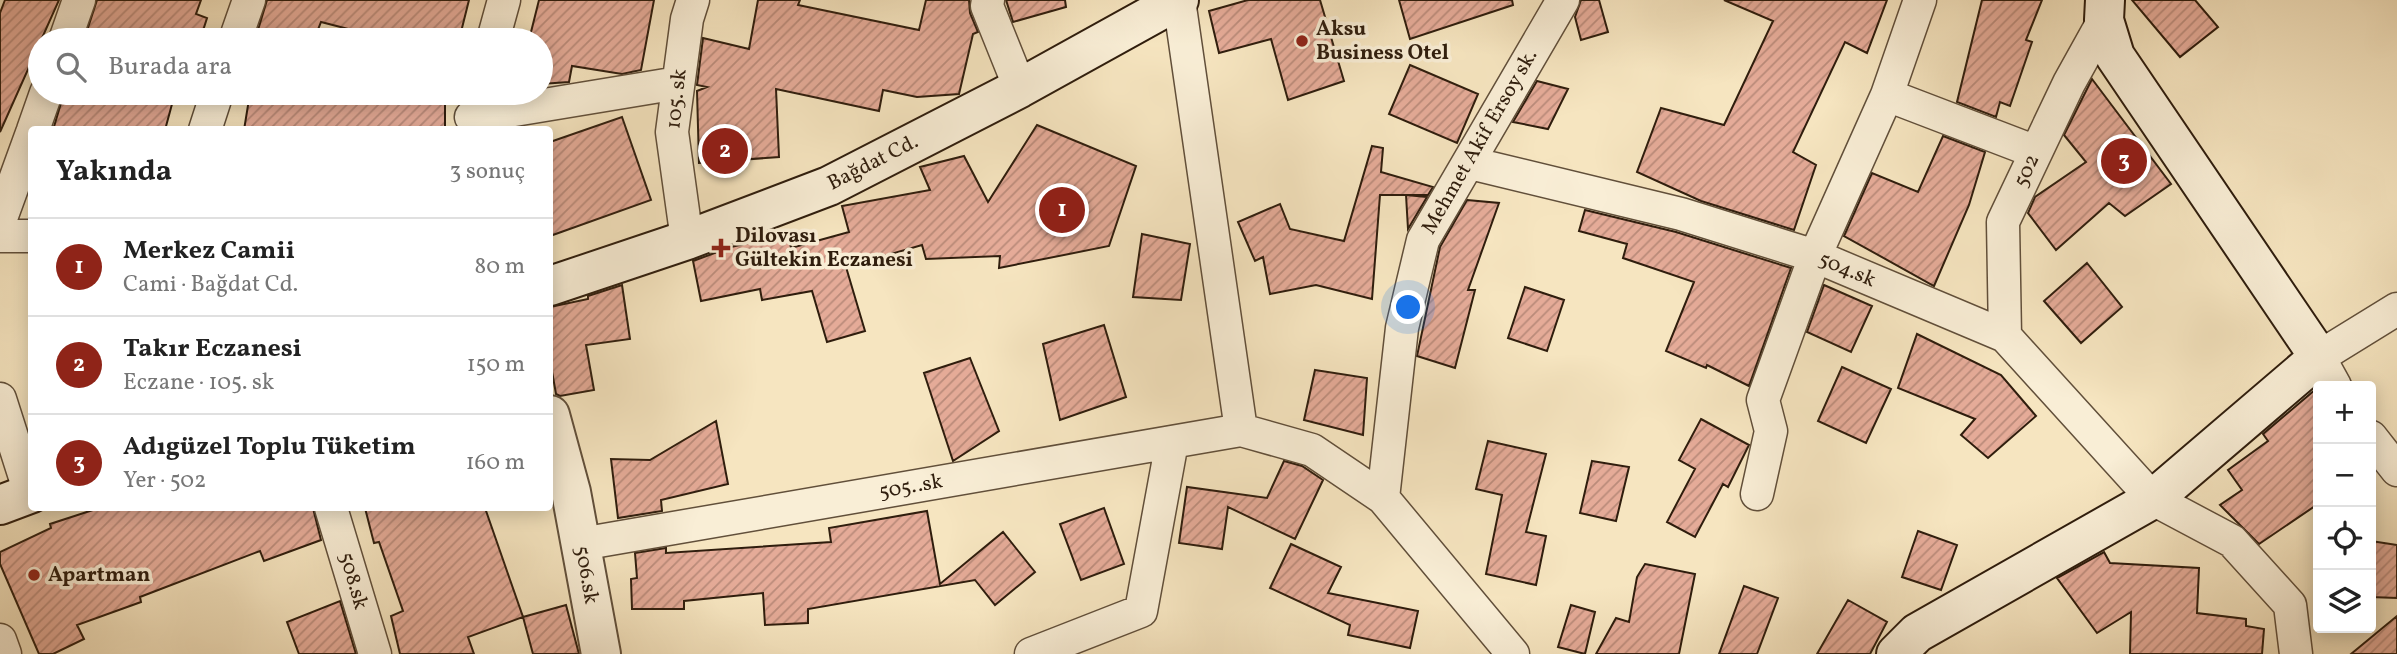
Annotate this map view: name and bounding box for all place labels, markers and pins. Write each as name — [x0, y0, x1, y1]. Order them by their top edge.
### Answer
place label: Aksu Business Otel — [1316, 15, 1449, 68]
marker: Aksu Business Otel — [1294, 33, 1310, 49]
pin: 2 — [702, 125, 748, 177]
pin: 3 — [2101, 135, 2147, 187]
pin: 1 — [1039, 184, 1085, 236]
place label: Dilovası Gültekin Eczanesi — [735, 222, 913, 275]
marker: Dilovası Gültekin Eczanesi — [713, 240, 729, 256]
place label: Apartman — [48, 561, 150, 590]
marker: Apartman — [26, 567, 42, 583]

